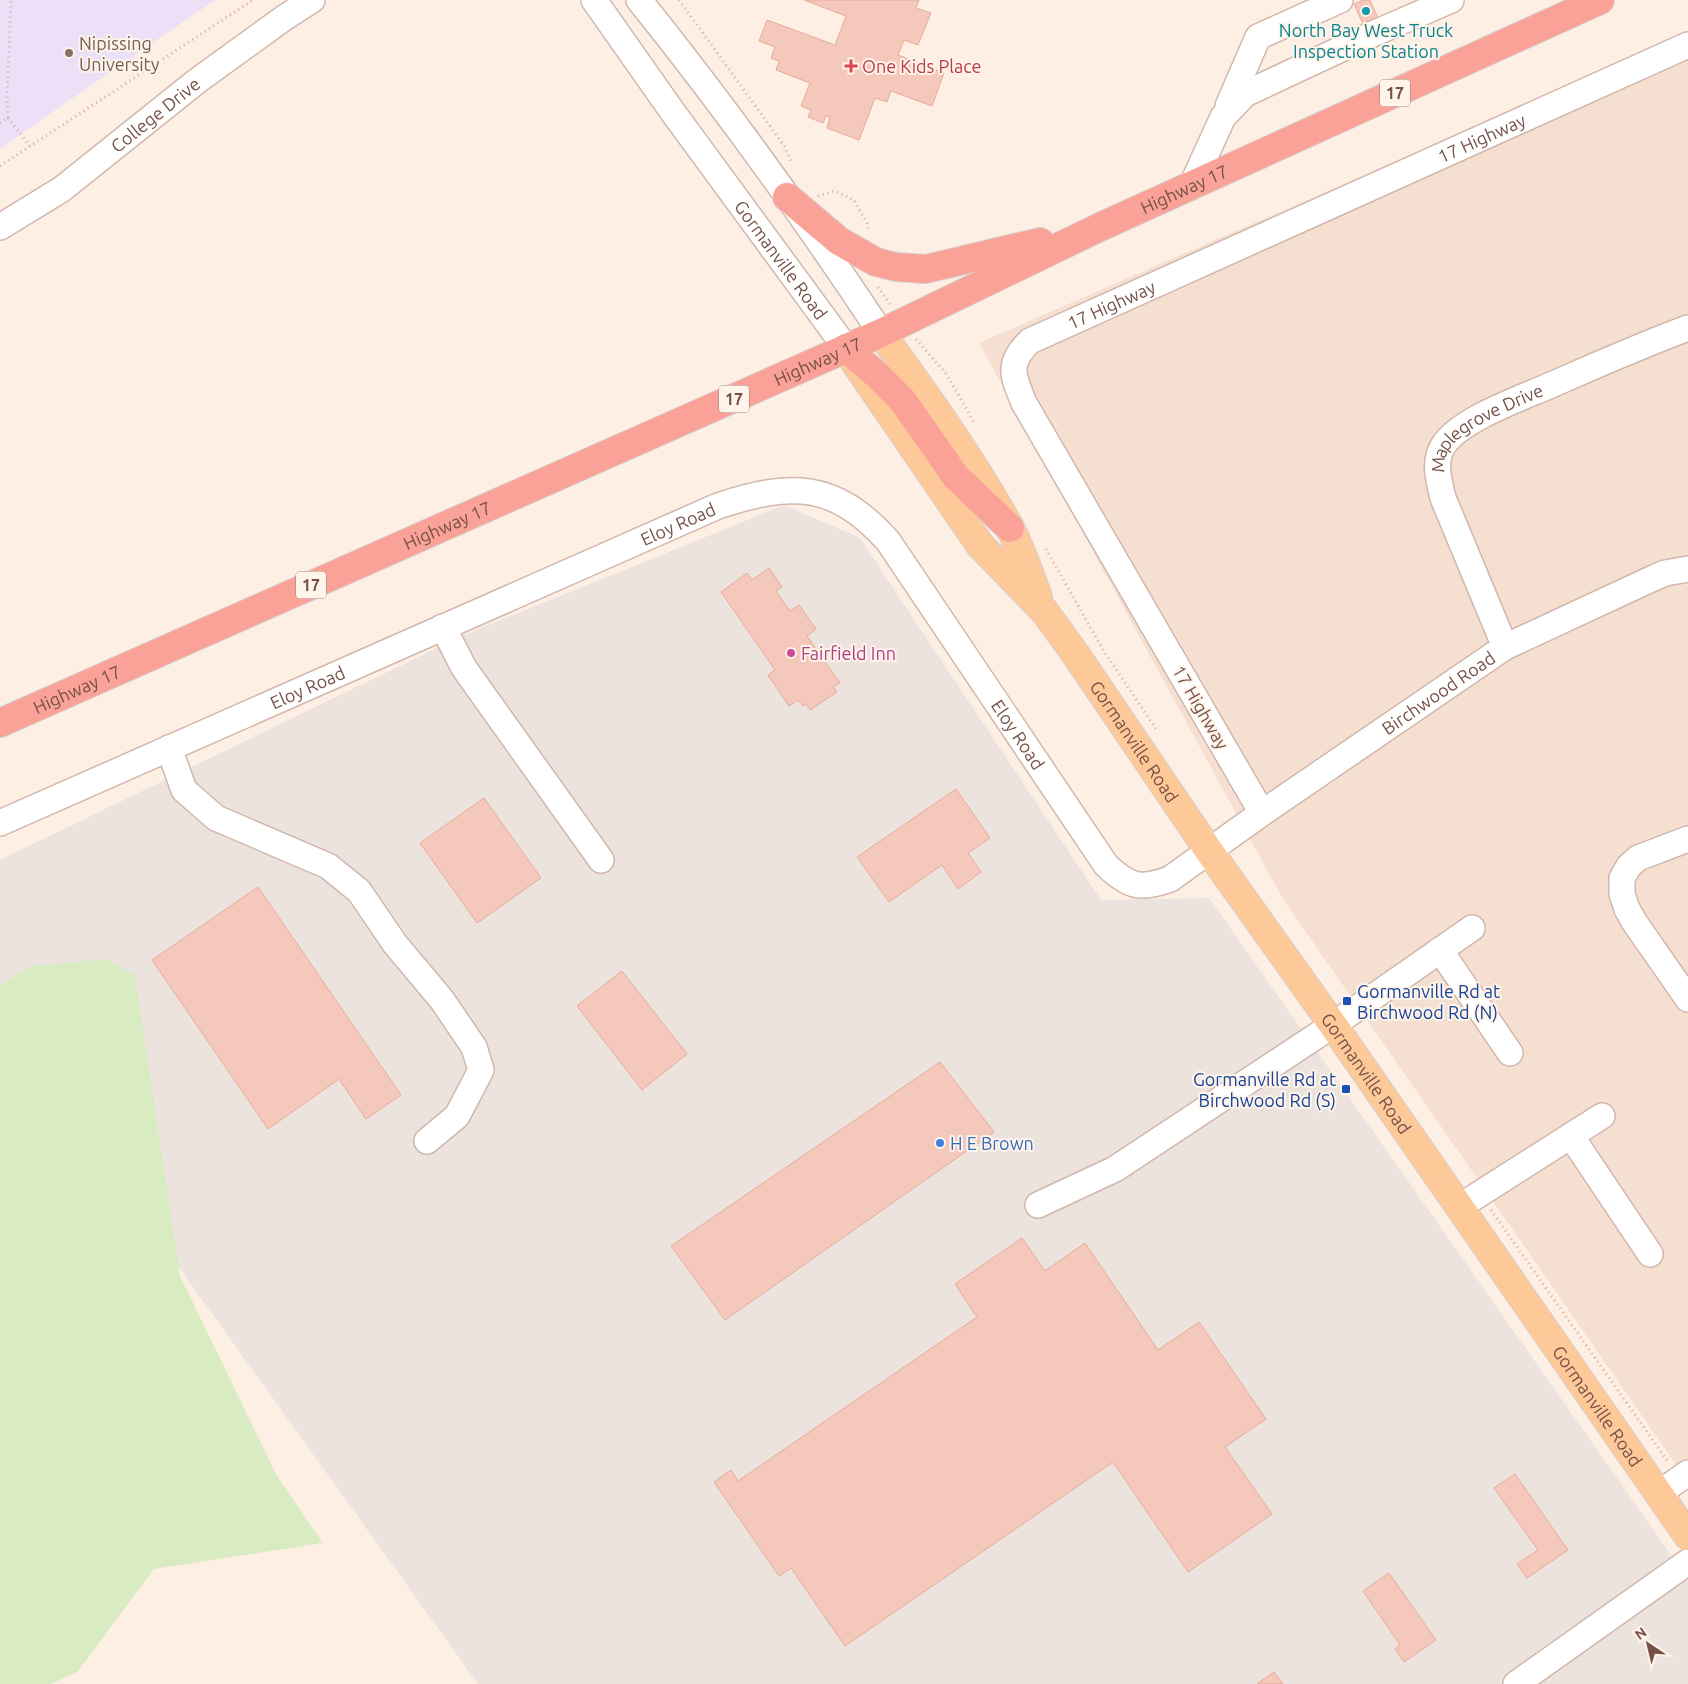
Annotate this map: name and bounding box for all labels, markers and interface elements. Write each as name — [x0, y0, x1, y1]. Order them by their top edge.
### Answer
marker: North Bay West Truck Inspection Station — [1360, 5, 1372, 17]
place label: North Bay West Truck Inspection Station — [1279, 20, 1453, 61]
place label: Nipissing University — [79, 33, 160, 74]
marker: Nipissing University — [63, 47, 75, 59]
place label: One Kids Place — [862, 56, 981, 76]
marker: One Kids Place — [844, 59, 858, 73]
street label: College Drive — [107, 73, 204, 156]
road number: 17 — [1380, 80, 1410, 106]
street label: 17 Highway — [1435, 109, 1529, 166]
street label: Highway 17 — [1137, 160, 1231, 217]
street label: Gormanville Road — [731, 196, 831, 323]
street label: 17 Highway — [1064, 276, 1158, 333]
street label: Highway 17 — [771, 333, 864, 389]
street label: Maplegrove Drive — [1427, 380, 1546, 473]
road number: 17 — [719, 386, 749, 412]
street label: Highway 17 — [400, 497, 494, 553]
street label: Eloy Road — [637, 498, 718, 549]
road number: 17 — [296, 572, 326, 598]
place label: Fairfield Inn — [801, 643, 896, 663]
marker: Fairfield Inn — [785, 647, 797, 659]
street label: Birchwood Road — [1378, 647, 1499, 738]
street label: Highway 17 — [30, 661, 124, 717]
street label: 17 Highway — [1169, 661, 1233, 753]
street label: Eloy Road — [267, 662, 348, 713]
street label: Gormanville Road — [1086, 677, 1183, 806]
street label: Eloy Road — [988, 696, 1049, 773]
place label: Gormanville Rd at Birchwood Rd (N) — [1357, 981, 1500, 1023]
marker: Gormanville Rd at Birchwood Rd (N) — [1341, 995, 1353, 1007]
street label: Gormanville Road — [1318, 1009, 1415, 1137]
place label: Gormanville Rd at Birchwood Rd (S) — [1193, 1069, 1336, 1111]
marker: Gormanville Rd at Birchwood Rd (S) — [1340, 1083, 1352, 1095]
place label: H E Brown — [950, 1133, 1034, 1153]
marker: H E Brown — [934, 1137, 946, 1149]
street label: Gormanville Road — [1549, 1342, 1646, 1470]
north arrow — [1623, 1619, 1673, 1669]
text: N — [1632, 1624, 1649, 1643]

